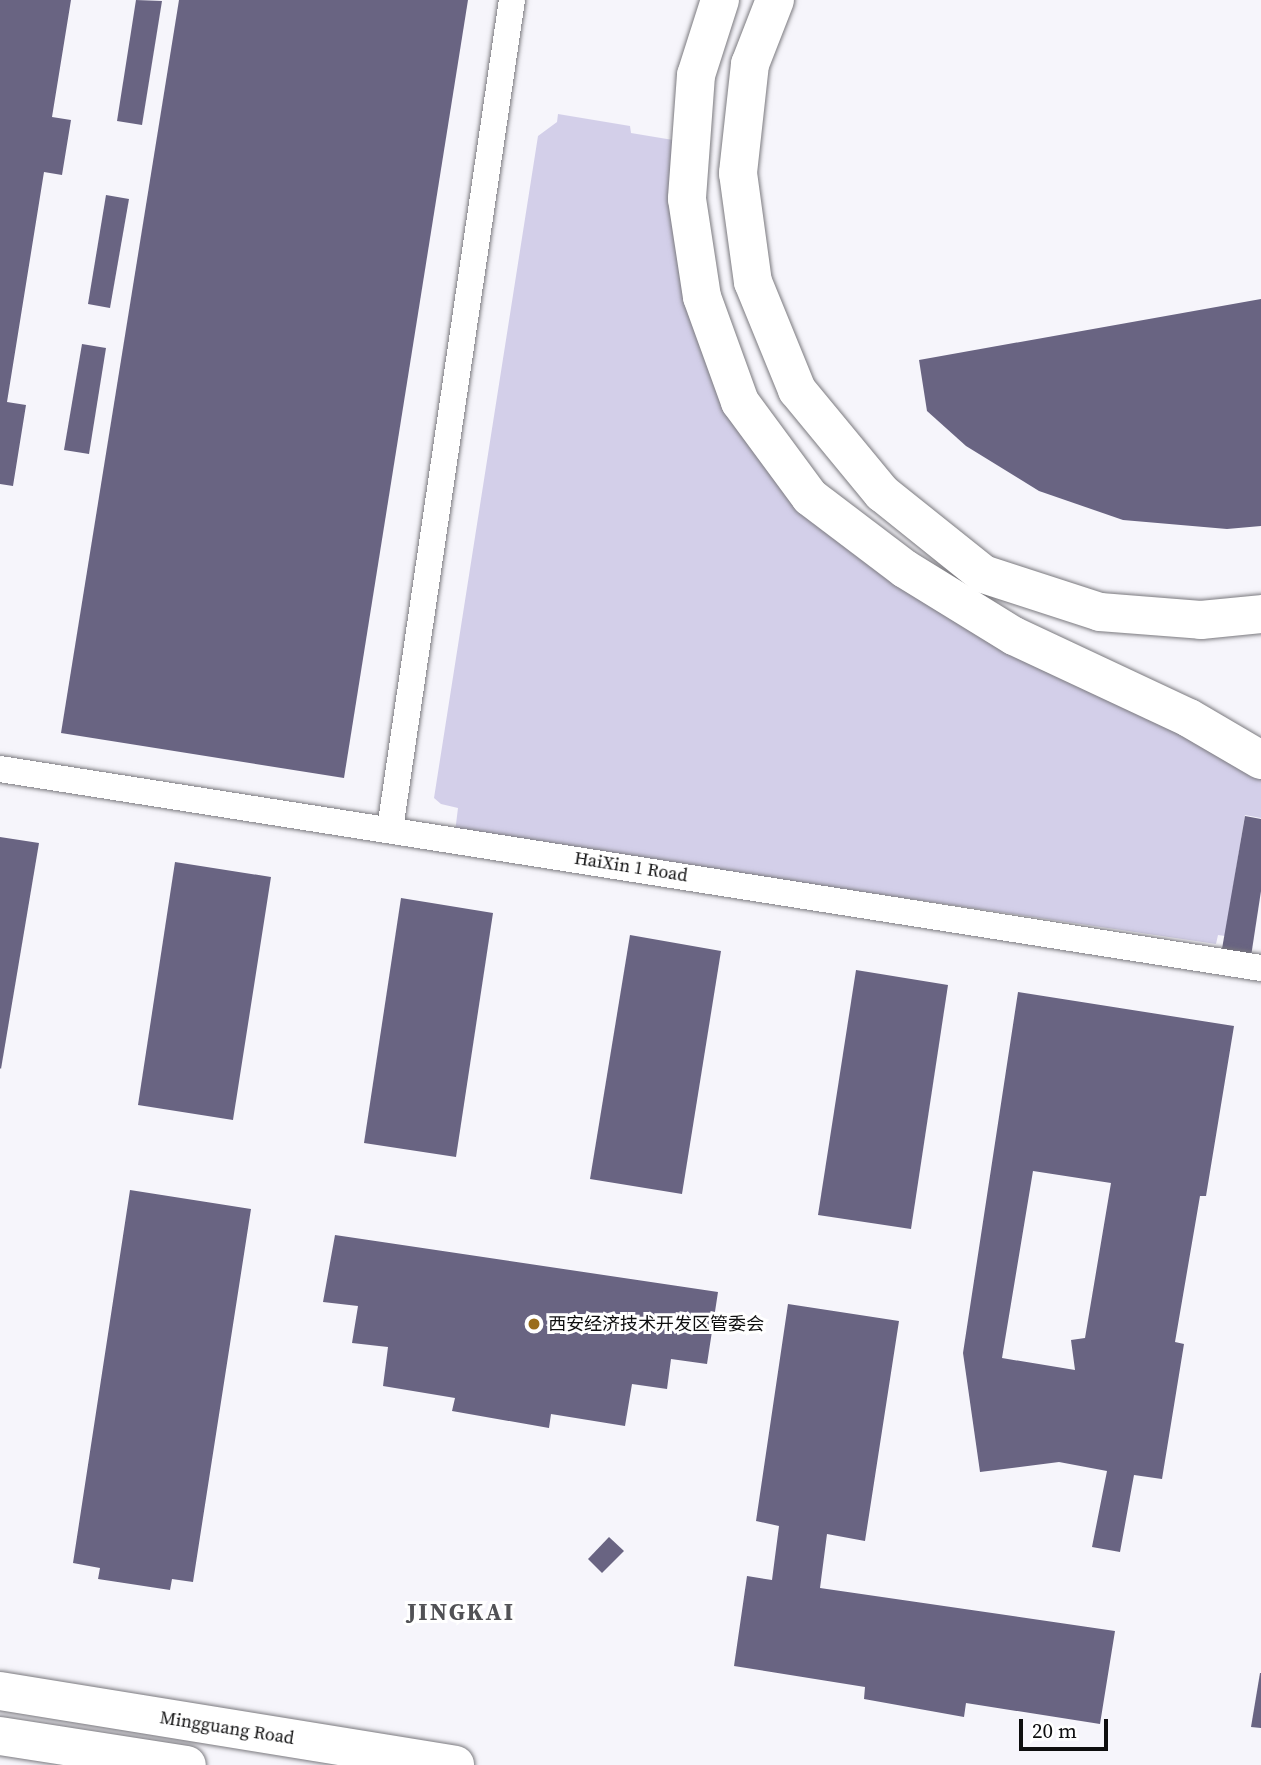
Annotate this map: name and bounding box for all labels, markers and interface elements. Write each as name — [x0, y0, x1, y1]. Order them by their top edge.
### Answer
street label: HaiXin 1 Road — [573, 847, 689, 887]
place label: 西安经济技术开发区管委会 — [548, 1313, 764, 1335]
marker: 西安经济技术开发区管委会 — [526, 1316, 542, 1332]
district label: JINGKAI — [408, 1598, 514, 1626]
scale bar — [1023, 1706, 1112, 1750]
street label: Mingguang Road — [158, 1707, 296, 1749]
text: 20 m — [1032, 1716, 1077, 1745]

